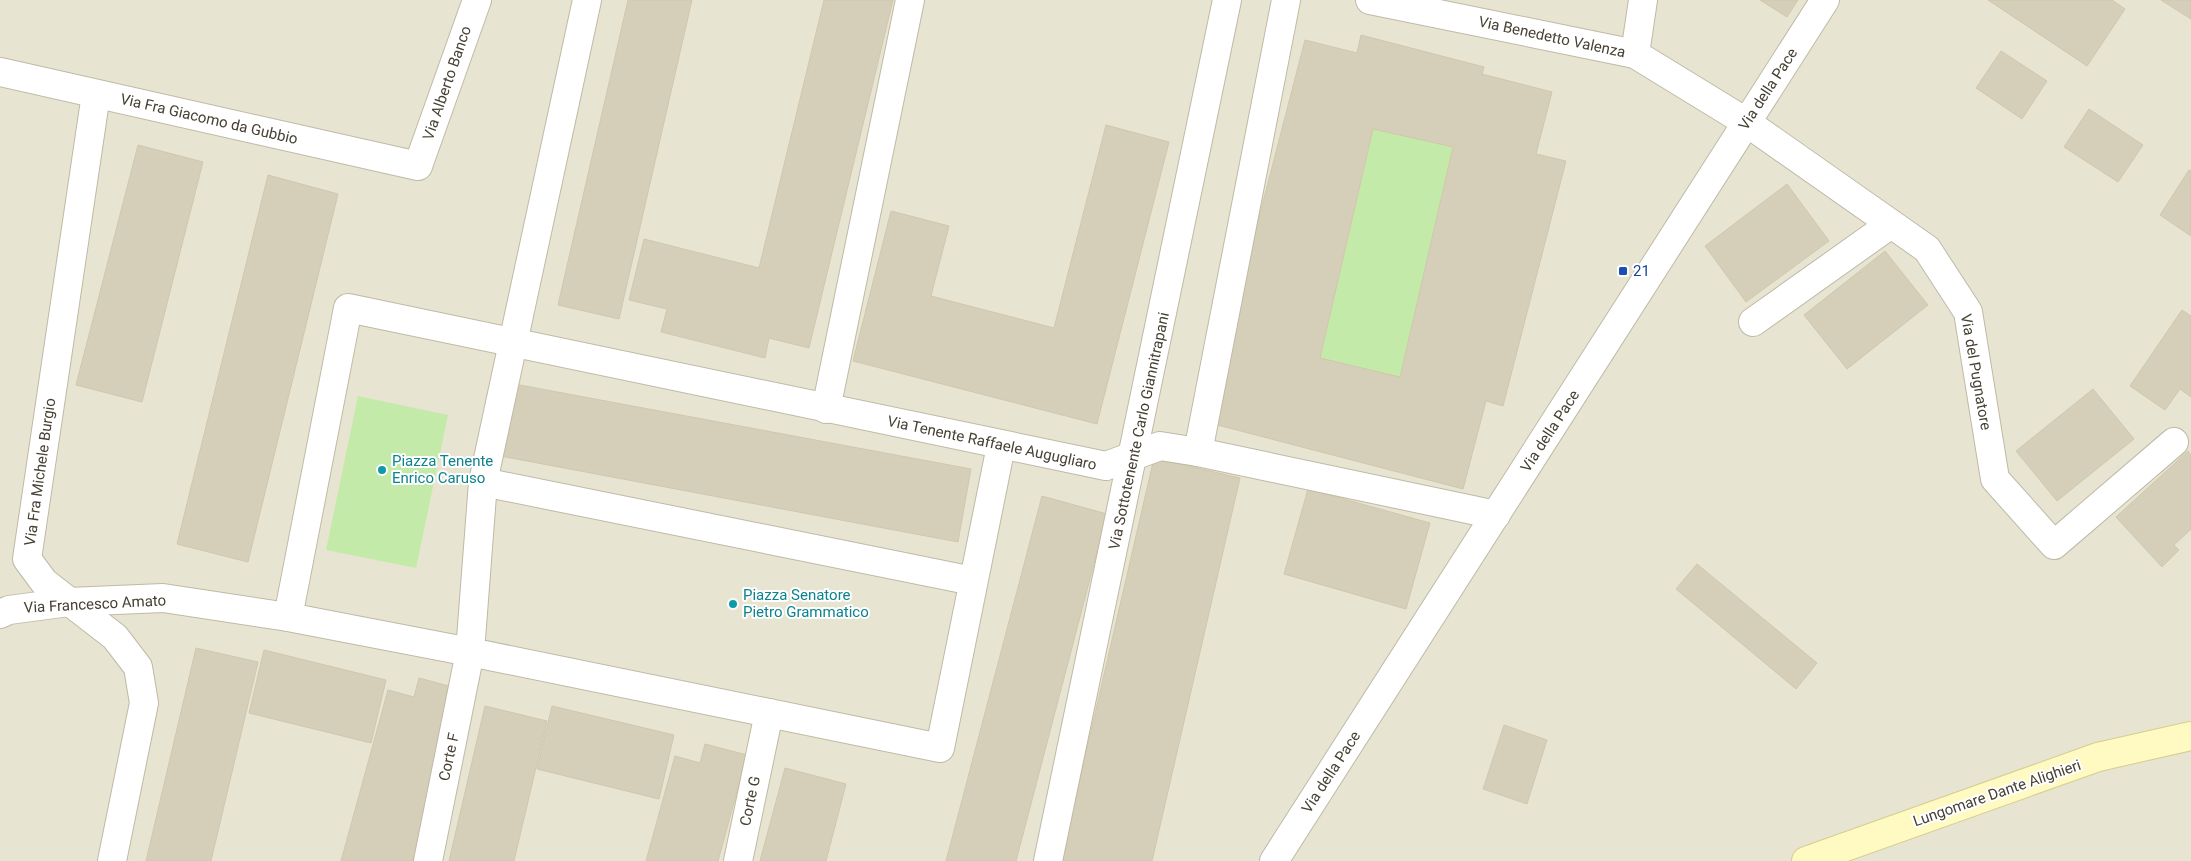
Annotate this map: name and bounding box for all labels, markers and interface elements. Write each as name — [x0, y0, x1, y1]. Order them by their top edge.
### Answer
street label: Via Benedetto Valenza — [1477, 13, 1627, 61]
street label: Via Alberto Banco — [419, 24, 475, 142]
street label: Via della Pace — [1735, 45, 1801, 133]
street label: Via Fra Giacomo da Gubbio — [119, 90, 299, 148]
place label: 21 — [1633, 262, 1650, 280]
marker: 21 — [1617, 265, 1629, 277]
street label: Via Sottotenente Carlo Giannitrapani — [1105, 311, 1173, 551]
street label: Via del Pugnatore — [1957, 312, 1995, 432]
street label: Via della Pace — [1517, 387, 1583, 475]
street label: Via Fra Michele Burgio — [21, 397, 59, 547]
street label: Via Tenente Raffaele Augugliaro — [886, 412, 1098, 474]
place label: Piazza Tenente Enrico Caruso — [392, 452, 493, 487]
marker: Piazza Tenente Enrico Caruso — [376, 464, 388, 476]
place label: Piazza Senatore Pietro Grammatico — [743, 586, 869, 621]
street label: Via Francesco Amato — [23, 591, 167, 617]
marker: Piazza Senatore Pietro Grammatico — [727, 598, 739, 610]
street label: Via della Pace — [1298, 728, 1364, 816]
street label: Corte F — [435, 731, 463, 783]
street label: Lungomare Dante Alighieri — [1911, 756, 2083, 830]
street label: Corte G — [736, 774, 764, 828]

